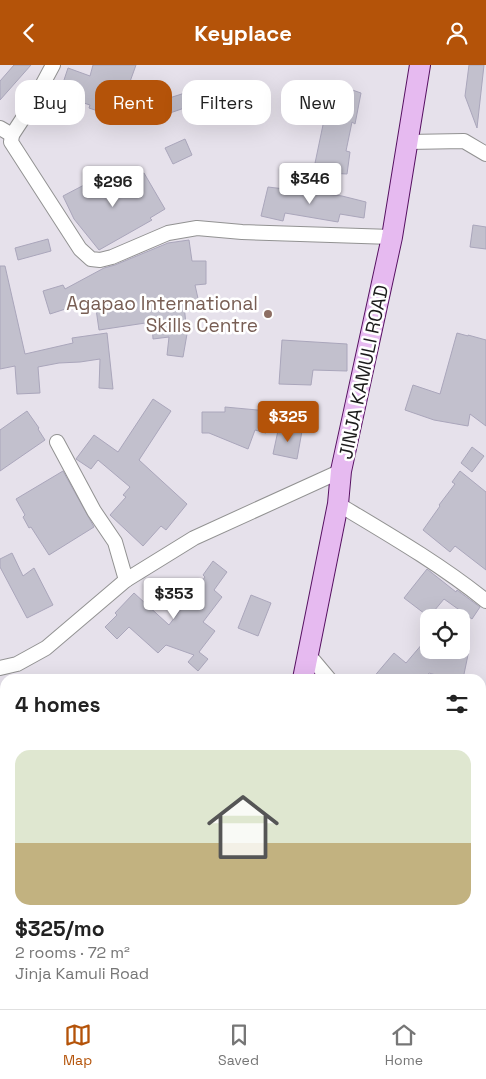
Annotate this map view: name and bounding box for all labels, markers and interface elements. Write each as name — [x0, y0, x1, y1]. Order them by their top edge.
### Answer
icon: back — [15, 19, 43, 47]
text: Keyplace — [194, 19, 292, 47]
icon: person — [443, 19, 471, 47]
chip: Buy — [15, 80, 85, 125]
chip: Rent — [95, 80, 172, 125]
chip: Filters — [182, 80, 271, 125]
chip: New — [281, 80, 354, 125]
pin: $346 — [280, 163, 340, 205]
pin: $296 — [83, 165, 143, 208]
text: $346 — [290, 168, 330, 189]
text: $296 — [94, 171, 132, 192]
street label: JINJA KAMULI ROAD — [333, 283, 394, 461]
place label: Agapao International Skills Centre — [66, 291, 258, 338]
marker: Agapao International Skills Centre — [262, 308, 274, 320]
pin: $325 — [258, 401, 318, 443]
text: $325 — [269, 406, 307, 427]
pin: $353 — [144, 577, 204, 620]
text: $353 — [155, 583, 193, 604]
map controls — [420, 609, 470, 659]
button: locate — [420, 609, 470, 659]
icon: filters — [443, 690, 471, 718]
text: 4 homes — [15, 691, 101, 718]
icon: home — [198, 782, 288, 872]
text: $325/mo — [15, 915, 105, 942]
text: 2 rooms · 72 m² — [15, 942, 130, 963]
text: Jinja Kamuli Road — [15, 963, 149, 984]
tab: Map — [63, 1021, 92, 1069]
tab: Saved — [218, 1021, 259, 1069]
tab: Home — [385, 1021, 423, 1069]

